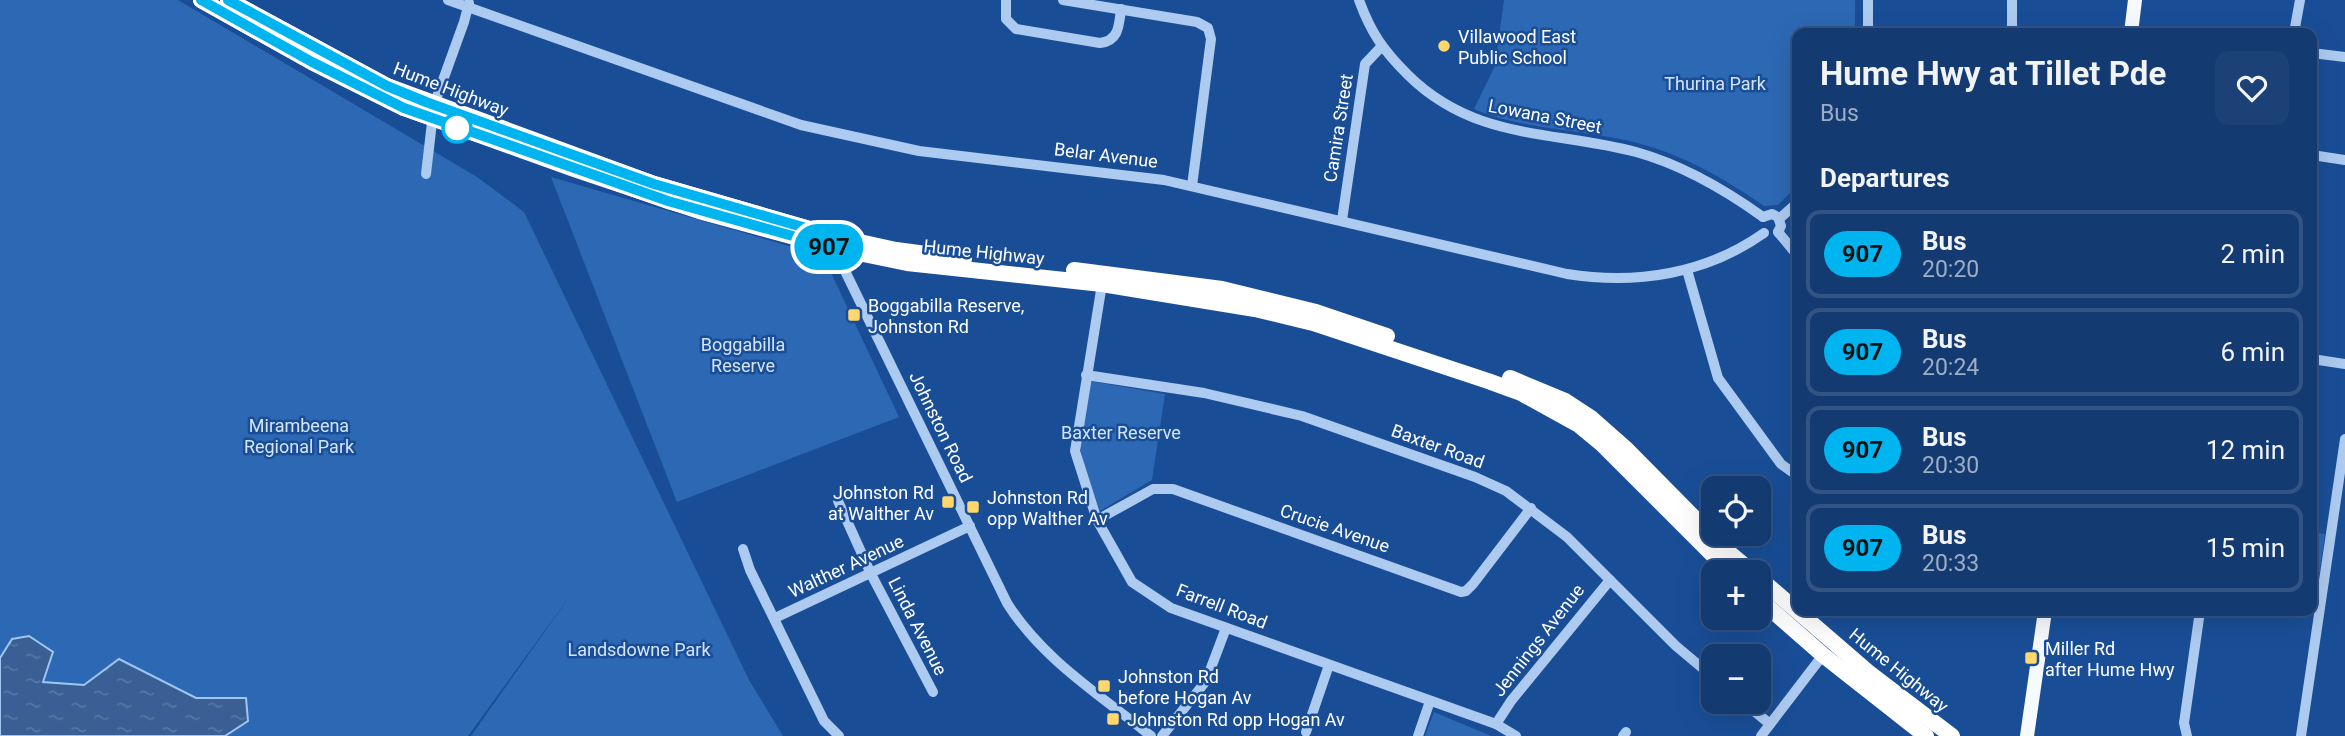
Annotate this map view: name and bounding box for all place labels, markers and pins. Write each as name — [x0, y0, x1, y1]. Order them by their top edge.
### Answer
place label: Villawood East Public School — [1458, 26, 1576, 68]
marker: Villawood East Public School — [1436, 38, 1452, 54]
unlabelled marker — [442, 113, 472, 143]
place label: Boggabilla Reserve, Johnston Rd — [868, 295, 1024, 337]
marker: Boggabilla Reserve, Johnston Rd — [846, 307, 862, 323]
place label: Johnston Rd at Walther Av — [828, 482, 934, 524]
place label: Johnston Rd opp Walther Av — [987, 487, 1108, 529]
marker: Johnston Rd at Walther Av — [940, 494, 956, 510]
marker: Johnston Rd opp Walther Av — [965, 499, 981, 515]
place label: Miller Rd after Hume Hwy — [2045, 638, 2175, 680]
marker: Miller Rd after Hume Hwy — [2023, 650, 2039, 666]
place label: Johnston Rd before Hogan Av — [1118, 666, 1252, 708]
marker: Johnston Rd before Hogan Av — [1096, 678, 1112, 694]
place label: Johnston Rd opp Hogan Av — [1127, 709, 1345, 730]
marker: Johnston Rd opp Hogan Av — [1105, 711, 1121, 727]

